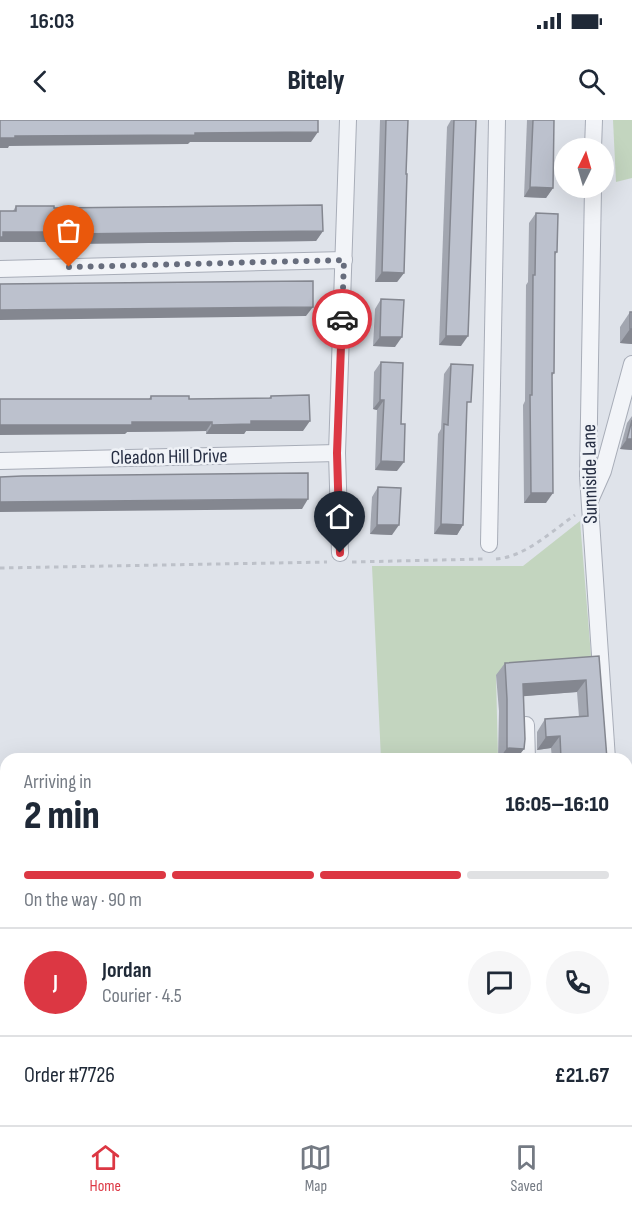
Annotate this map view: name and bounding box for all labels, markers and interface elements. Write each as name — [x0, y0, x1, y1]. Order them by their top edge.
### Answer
text: 16:03 — [30, 8, 74, 35]
icon: back — [24, 65, 57, 98]
text: Bitely — [287, 65, 345, 97]
icon: search — [575, 65, 608, 98]
north arrow — [554, 138, 614, 198]
map controls — [554, 138, 614, 198]
pin — [43, 205, 94, 267]
icon: bag — [52, 214, 85, 247]
courier — [312, 289, 372, 349]
icon: car — [326, 303, 359, 336]
street label: Sunniside Lane — [577, 424, 603, 524]
street label: Cleadon Hill Drive — [110, 444, 228, 470]
pin — [314, 491, 365, 553]
icon: home — [323, 500, 356, 533]
text: Arriving in — [24, 770, 92, 794]
text: 16:05–16:10 — [505, 791, 609, 818]
text: 2 min — [24, 793, 100, 840]
text: On the way · 90 m — [24, 888, 142, 912]
button: chat — [468, 951, 531, 1014]
button: phone — [546, 951, 609, 1014]
text: Jordan — [102, 957, 151, 984]
text: J — [53, 969, 58, 996]
text: Courier · 4.5 — [102, 984, 182, 1008]
text: Order #7726 — [24, 1062, 115, 1089]
text: £21.67 — [554, 1062, 609, 1089]
tab: Home — [89, 1141, 122, 1196]
tab: Map — [299, 1141, 332, 1196]
tab: Saved — [510, 1141, 543, 1196]

